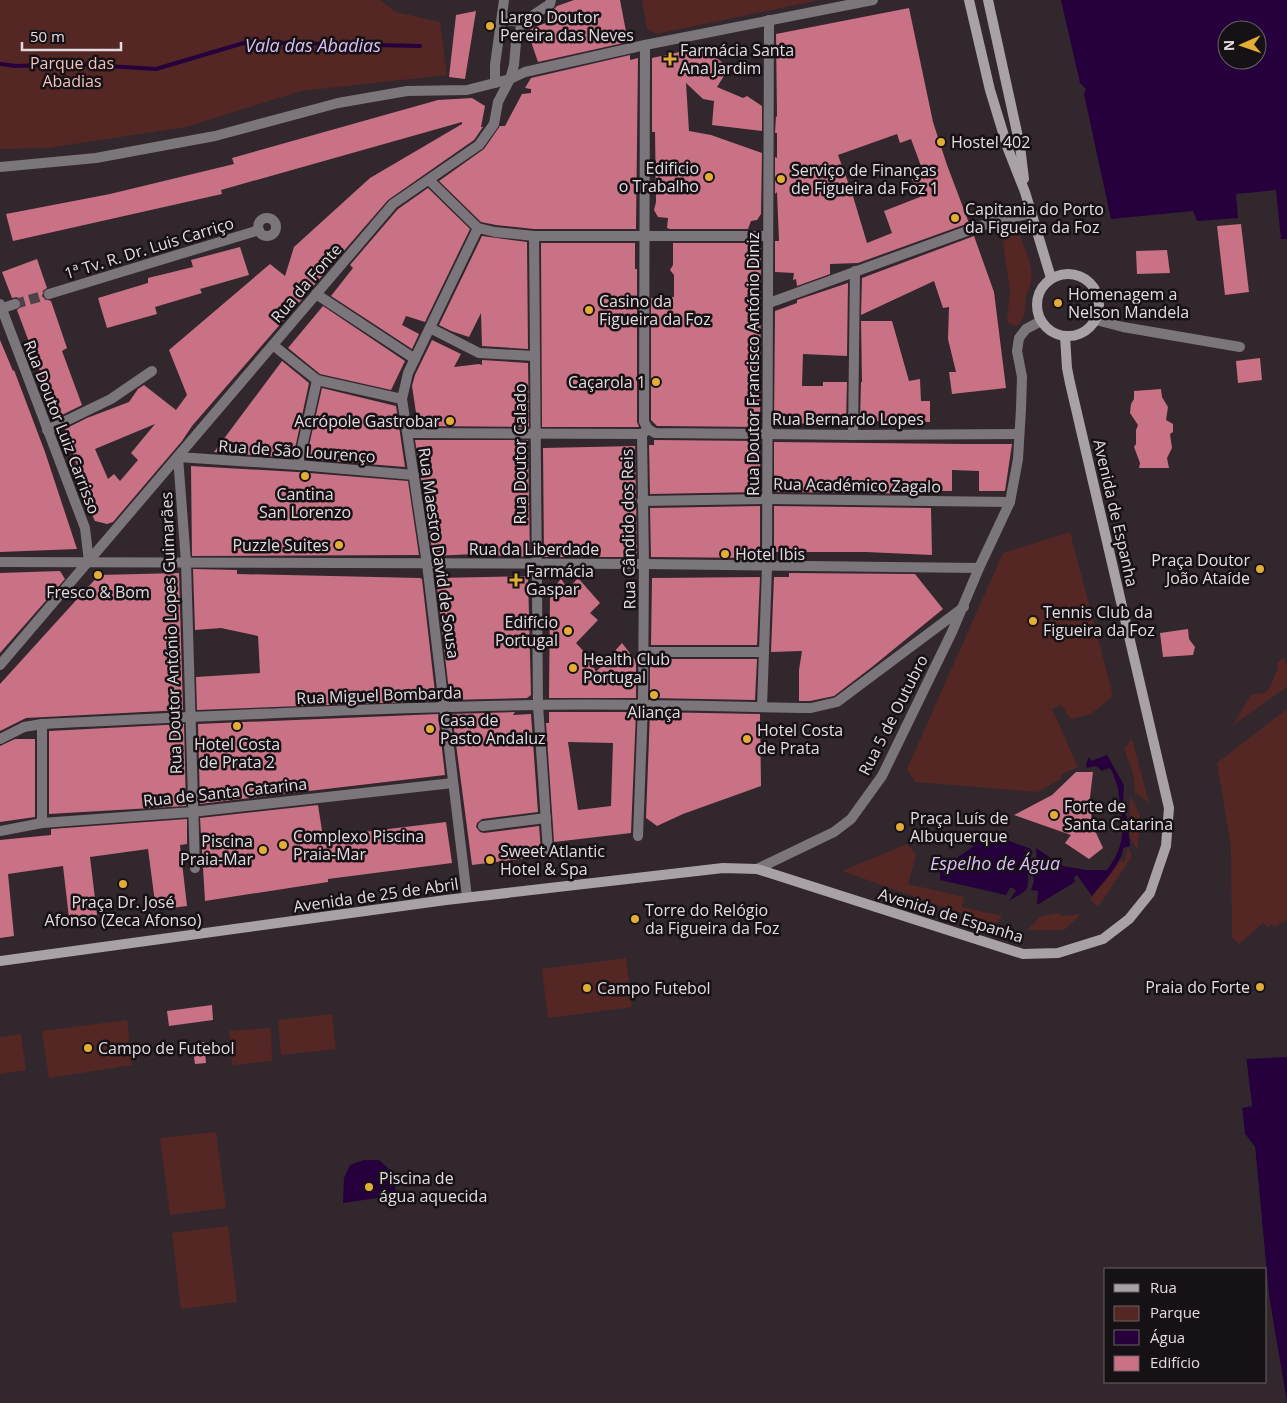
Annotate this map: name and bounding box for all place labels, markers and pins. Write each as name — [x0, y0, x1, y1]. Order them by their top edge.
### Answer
place label: Largo Doutor Pereira das Neves — [500, 6, 634, 46]
marker: Largo Doutor Pereira das Neves — [484, 20, 496, 32]
place label: Farmácia Santa Ana Jardim — [680, 39, 794, 79]
marker: Farmácia Santa Ana Jardim — [664, 53, 676, 65]
place label: Hostel 402 — [951, 131, 1030, 153]
marker: Hostel 402 — [935, 136, 947, 148]
place label: Edificio o Trabalho — [619, 157, 699, 197]
place label: Serviço de Finanças de Figueira da Foz 1 — [791, 159, 939, 199]
marker: Edificio o Trabalho — [703, 171, 715, 183]
marker: Serviço de Finanças de Figueira da Foz 1 — [775, 173, 787, 185]
place label: Capitania do Porto da Figueira da Foz — [965, 198, 1104, 238]
marker: Capitania do Porto da Figueira da Foz — [949, 212, 961, 224]
place label: Homenagem a Nelson Mandela — [1068, 283, 1189, 323]
place label: Casino da Figueira da Foz — [599, 290, 711, 330]
marker: Homenagem a Nelson Mandela — [1052, 297, 1064, 309]
marker: Casino da Figueira da Foz — [583, 304, 595, 316]
place label: Caçarola 1 — [568, 371, 646, 393]
marker: Caçarola 1 — [650, 376, 662, 388]
place label: Acrópole Gastrobar — [294, 410, 440, 432]
marker: Acrópole Gastrobar — [444, 415, 456, 427]
marker: Cantina San Lorenzo — [299, 470, 311, 482]
place label: Cantina San Lorenzo — [259, 483, 351, 523]
place label: Puzzle Suites — [232, 534, 329, 556]
marker: Puzzle Suites — [333, 539, 345, 551]
place label: Hotel Ibis — [735, 543, 805, 565]
marker: Hotel Ibis — [719, 548, 731, 560]
place label: Praça Doutor João Ataíde — [1151, 549, 1250, 589]
place label: Farmácia Gaspar — [526, 560, 594, 600]
marker: Praça Doutor João Ataíde — [1254, 563, 1266, 575]
marker: Fresco & Bom — [92, 569, 104, 581]
marker: Farmácia Gaspar — [510, 574, 522, 586]
place label: Fresco & Bom — [46, 581, 150, 603]
place label: Tennis Club da Figueira da Foz — [1043, 601, 1155, 641]
place label: Edifício Portugal — [495, 611, 558, 651]
marker: Tennis Club da Figueira da Foz — [1027, 615, 1039, 627]
marker: Edifício Portugal — [562, 625, 574, 637]
place label: Health Club Portugal — [583, 648, 670, 688]
marker: Health Club Portugal — [567, 662, 579, 674]
marker: Aliança — [648, 689, 660, 701]
place label: Aliança — [627, 701, 681, 723]
place label: Casa de Pasto Andaluz — [440, 709, 546, 749]
place label: Hotel Costa de Prata — [757, 719, 843, 759]
marker: Hotel Costa de Prata 2 — [231, 720, 243, 732]
marker: Casa de Pasto Andaluz — [424, 723, 436, 735]
place label: Hotel Costa de Prata 2 — [194, 733, 280, 773]
marker: Hotel Costa de Prata — [741, 733, 753, 745]
place label: Forte de Santa Catarina — [1064, 795, 1173, 835]
place label: Praça Luís de Albuquerque — [910, 807, 1009, 847]
marker: Forte de Santa Catarina — [1048, 809, 1060, 821]
marker: Praça Luís de Albuquerque — [894, 821, 906, 833]
place label: Complexo Piscina Praia-Mar — [293, 825, 424, 865]
place label: Piscina Praia-Mar — [180, 830, 253, 870]
marker: Complexo Piscina Praia-Mar — [277, 839, 289, 851]
place label: Sweet Atlantic Hotel & Spa — [500, 840, 605, 880]
marker: Piscina Praia-Mar — [257, 844, 269, 856]
marker: Sweet Atlantic Hotel & Spa — [484, 854, 496, 866]
marker: Praça Dr. José Afonso (Zeca Afonso) — [117, 878, 129, 890]
place label: Praça Dr. José Afonso (Zeca Afonso) — [45, 891, 202, 931]
place label: Torre do Relógio da Figueira da Foz — [645, 899, 779, 939]
marker: Torre do Relógio da Figueira da Foz — [629, 913, 641, 925]
place label: Praia do Forte — [1145, 976, 1250, 998]
place label: Campo Futebol — [597, 977, 711, 999]
marker: Praia do Forte — [1254, 981, 1266, 993]
marker: Campo Futebol — [581, 982, 593, 994]
place label: Campo de Futebol — [98, 1037, 235, 1059]
marker: Campo de Futebol — [82, 1042, 94, 1054]
place label: Piscina de água aquecida — [379, 1167, 487, 1207]
marker: Piscina de água aquecida — [363, 1181, 375, 1193]

